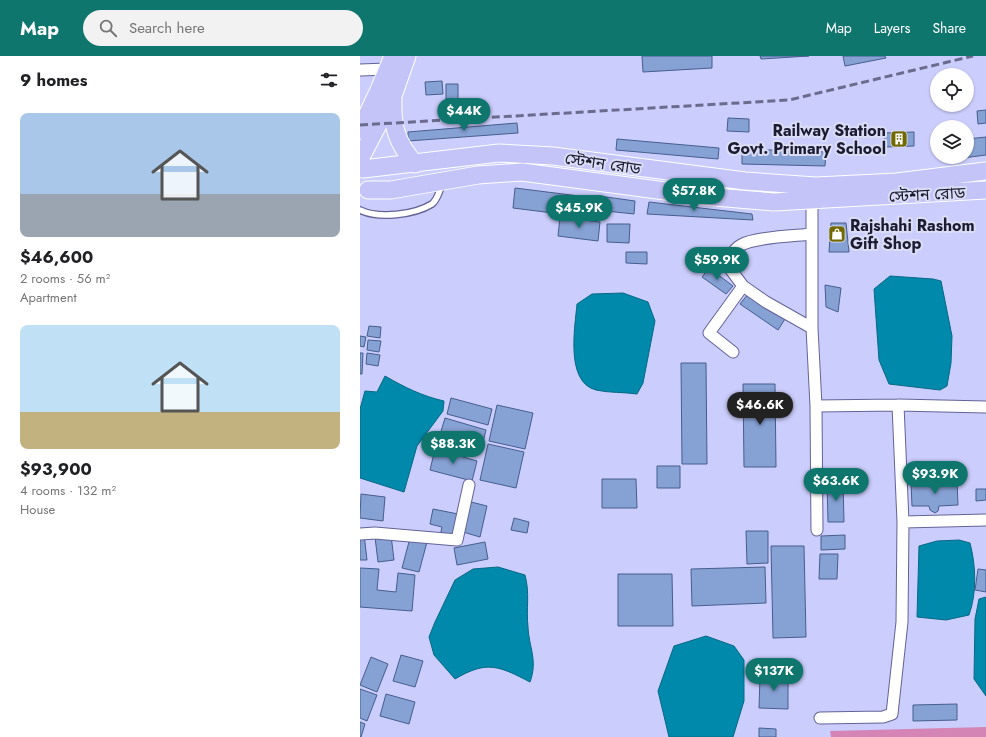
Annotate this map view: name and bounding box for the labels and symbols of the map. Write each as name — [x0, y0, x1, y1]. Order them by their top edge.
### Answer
pin: $44K — [440, 98, 488, 132]
place label: Railway Station Govt. Primary School — [728, 119, 886, 160]
building icon: Railway Station Govt. Primary School — [889, 129, 909, 149]
street label: স্টেশন রোড — [563, 147, 643, 180]
pin: $57.8K — [661, 178, 727, 212]
street label: স্টেশন রোড — [888, 181, 966, 208]
pin: $45.9K — [546, 195, 612, 229]
place label: Rajshahi Rashom Gift Shop — [850, 214, 975, 255]
shop icon: Rajshahi Rashom Gift Shop — [827, 224, 847, 244]
pin: $59.9K — [684, 247, 750, 281]
pin: $46.6K — [727, 392, 793, 426]
pin: $88.3K — [420, 431, 486, 465]
pin: $93.9K — [902, 461, 968, 495]
pin: $63.6K — [803, 468, 869, 502]
pin: $137K — [746, 658, 802, 692]

